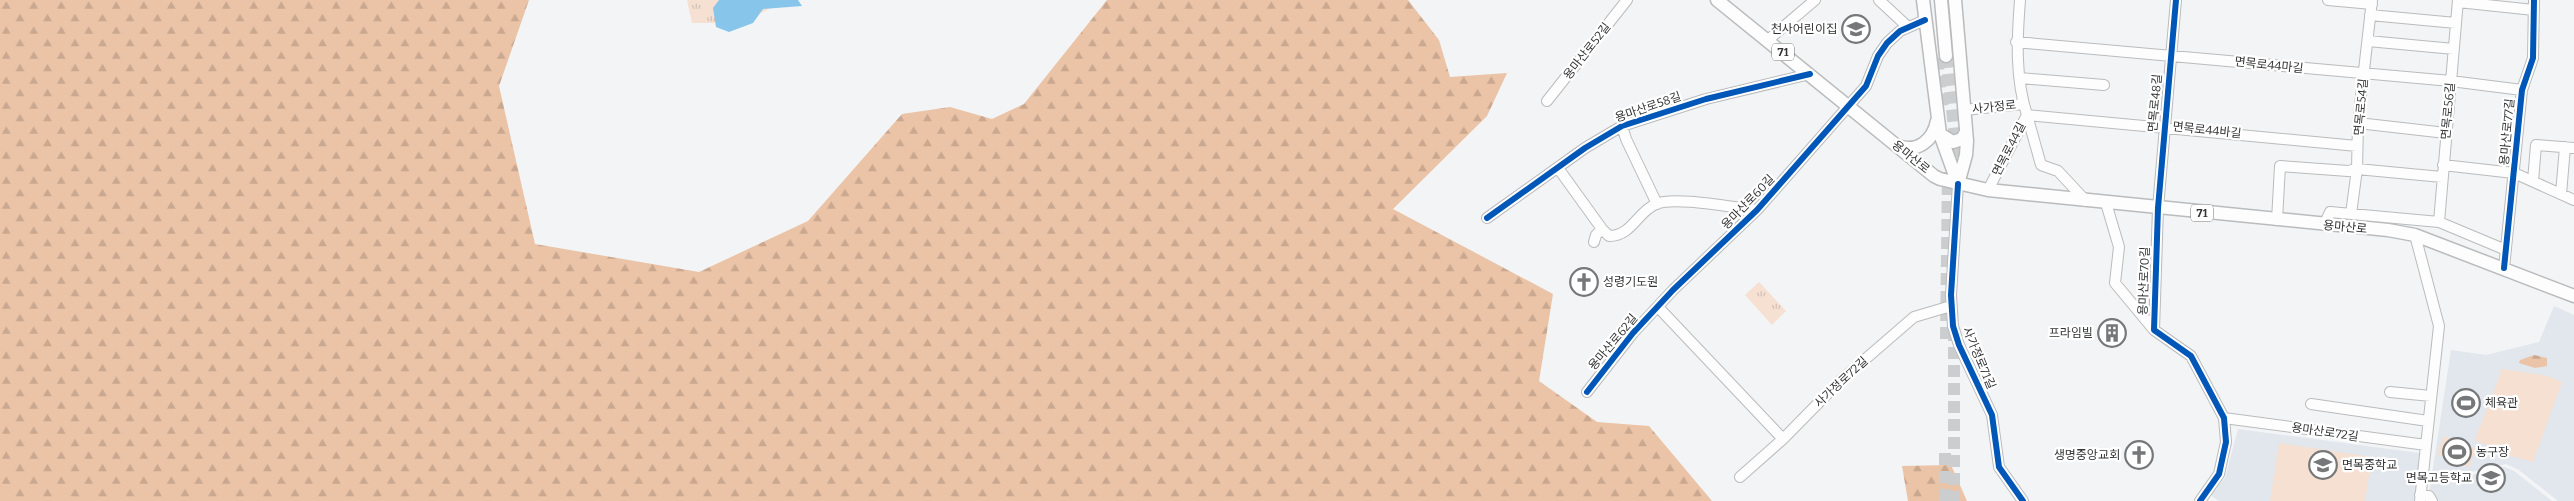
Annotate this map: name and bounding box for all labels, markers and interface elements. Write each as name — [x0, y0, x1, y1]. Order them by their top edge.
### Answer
school or university icon: 천사어린이집 — [1841, 14, 1871, 44]
street label: 용마산로52길 — [1561, 20, 1613, 82]
place label: 천사어린이집 — [1771, 22, 1837, 36]
road number: 71 — [1772, 44, 1794, 61]
street label: 면목로44마길 — [2234, 54, 2304, 76]
street label: 면목로48길 — [2145, 73, 2165, 133]
street label: 면목로54길 — [2352, 78, 2370, 136]
street label: 면목로56길 — [2439, 82, 2457, 140]
street label: 용마산로58길 — [1613, 89, 1683, 125]
street label: 사가정로 — [1971, 98, 2017, 116]
street label: 용마산로77길 — [2497, 98, 2517, 166]
street label: 면목로44바길 — [2172, 119, 2242, 141]
street label: 면목로44길 — [1990, 120, 2028, 178]
street label: 용마산로 — [1889, 138, 1933, 176]
street label: 용마산로60길 — [1719, 172, 1777, 232]
road number: 71 — [2191, 204, 2213, 222]
street label: 용마산로 — [2322, 218, 2368, 236]
street label: 용마산로70길 — [2136, 246, 2152, 316]
church icon: 성령기도원 — [1569, 267, 1599, 297]
place label: 성령기도원 — [1603, 275, 1658, 289]
street label: 용마산로62길 — [1586, 311, 1640, 373]
building icon: 프라임빌 — [2097, 318, 2127, 348]
street label: 사가정로71길 — [1960, 325, 1998, 391]
place label: 프라임빌 — [2049, 326, 2093, 340]
street label: 사가정로72길 — [1811, 354, 1871, 410]
sports icon: 체육관 — [2451, 388, 2481, 418]
place label: 체육관 — [2485, 396, 2518, 410]
street label: 용마산로72길 — [2291, 420, 2359, 444]
sports icon: 농구장 — [2442, 437, 2472, 467]
church icon: 생명중앙교회 — [2124, 440, 2154, 470]
place label: 농구장 — [2476, 445, 2509, 459]
place label: 생명중앙교회 — [2054, 448, 2120, 462]
school or university icon: 면목중학교 — [2308, 450, 2338, 480]
place label: 면목중학교 — [2342, 458, 2397, 472]
school or university icon: 면목고등학교 — [2476, 463, 2506, 493]
place label: 면목고등학교 — [2406, 471, 2472, 485]

